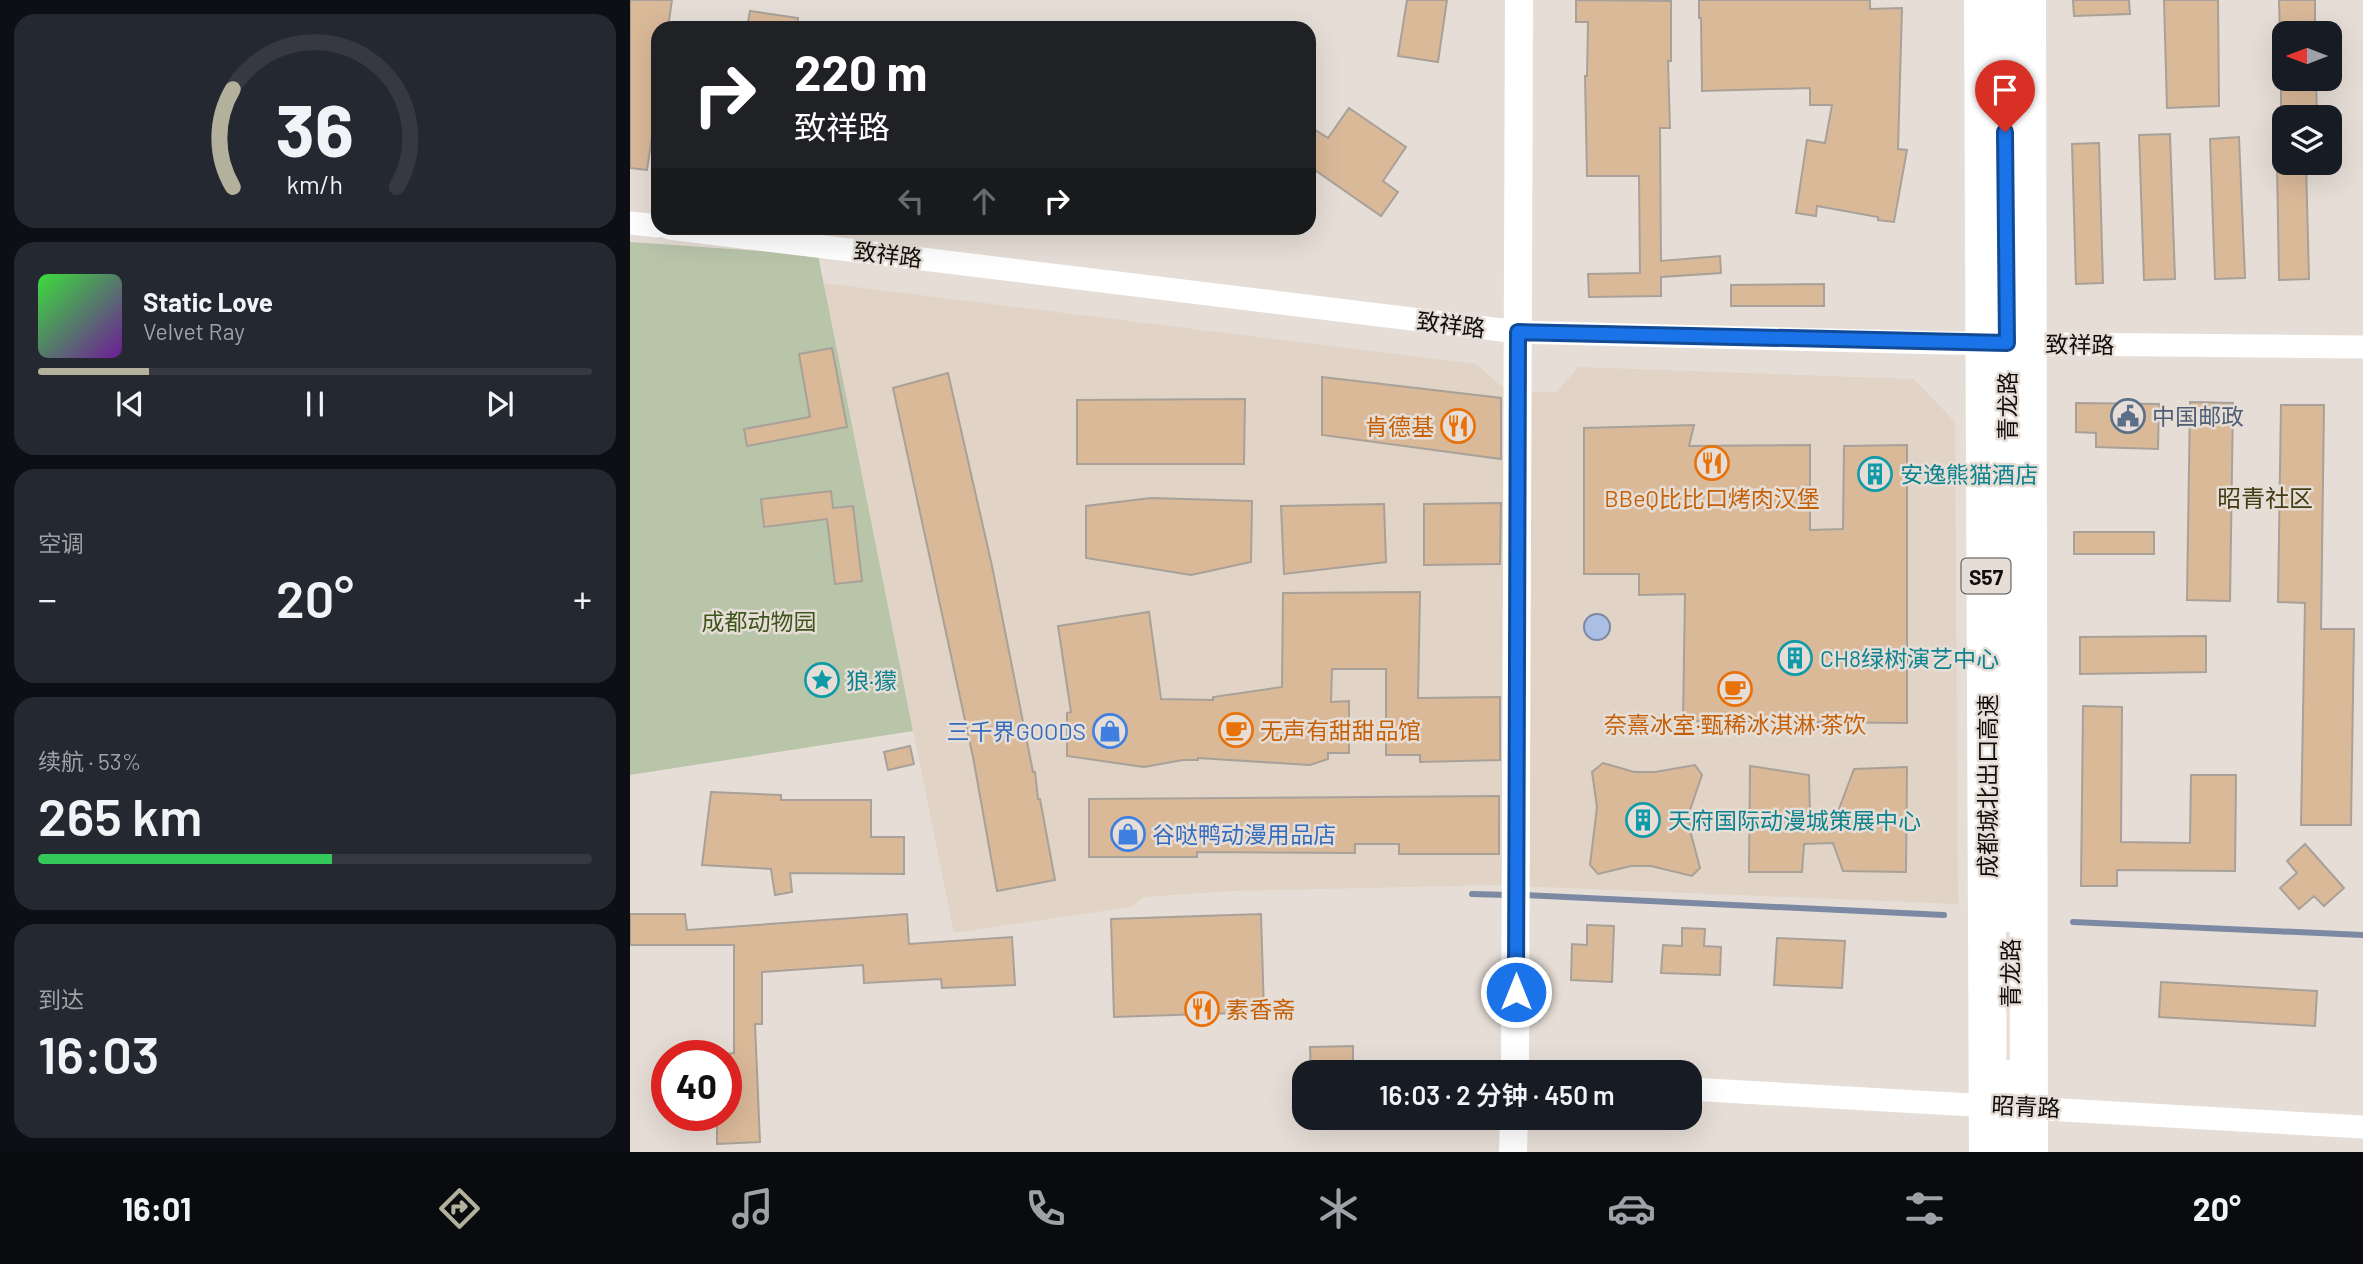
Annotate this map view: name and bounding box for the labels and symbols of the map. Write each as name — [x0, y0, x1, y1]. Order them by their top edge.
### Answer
north arrow — [2272, 21, 2342, 91]
pin — [1975, 60, 2035, 132]
street label: 致祥路 — [852, 236, 924, 272]
street label: 致祥路 — [1415, 306, 1487, 342]
street label: 致祥路 — [2045, 329, 2115, 359]
street label: 青龙路 — [1993, 372, 2021, 441]
public building icon: 中国邮政 — [2109, 397, 2147, 435]
place label: 中国邮政 — [2152, 402, 2244, 430]
restaurant icon: 肯德基 — [1439, 407, 1477, 445]
place label: 肯德基 — [1365, 412, 1434, 440]
restaurant icon: BBeQ比比口烤肉汉堡 — [1693, 444, 1731, 482]
building icon: 安逸熊猫酒店 — [1856, 455, 1894, 493]
place label: 安逸熊猫酒店 — [1900, 460, 2038, 488]
district label: 昭青社区 — [2217, 483, 2313, 512]
place label: BBeQ比比口烤肉汉堡 — [1604, 484, 1820, 512]
road number: S57 — [1962, 558, 2010, 594]
park label: 成都动物园 — [702, 607, 817, 635]
building icon: CH8绿树演艺中心 — [1776, 639, 1814, 677]
place label: CH8绿树演艺中心 — [1820, 644, 1999, 672]
place icon: 狼·獴 — [803, 661, 841, 699]
place label: 狼·獴 — [846, 666, 897, 694]
cafe icon: 奈熹冰室·甄稀冰淇淋·茶饮 — [1716, 670, 1754, 708]
street label: 成都城北出口高速 — [1973, 694, 2001, 878]
place label: 奈熹冰室·甄稀冰淇淋·茶饮 — [1604, 710, 1866, 738]
cafe icon: 无声有甜甜品馆 — [1217, 711, 1255, 749]
shop icon: 三千界GOODS — [1091, 712, 1129, 750]
place label: 无声有甜甜品馆 — [1260, 716, 1421, 744]
place label: 三千界GOODS — [947, 717, 1086, 745]
building icon: 天府国际动漫城策展中心 — [1624, 801, 1662, 839]
place label: 天府国际动漫城策展中心 — [1668, 806, 1921, 834]
shop icon: 谷哒鸭动漫用品店 — [1109, 815, 1147, 853]
place label: 谷哒鸭动漫用品店 — [1152, 820, 1336, 848]
street label: 青龙路 — [1996, 939, 2024, 1008]
position arrow — [1479, 955, 1553, 1029]
restaurant icon: 素香斋 — [1183, 990, 1221, 1028]
place label: 素香斋 — [1226, 995, 1295, 1023]
speed limit sign: 40 — [651, 1040, 742, 1131]
street label: 昭青路 — [1991, 1090, 2061, 1122]

